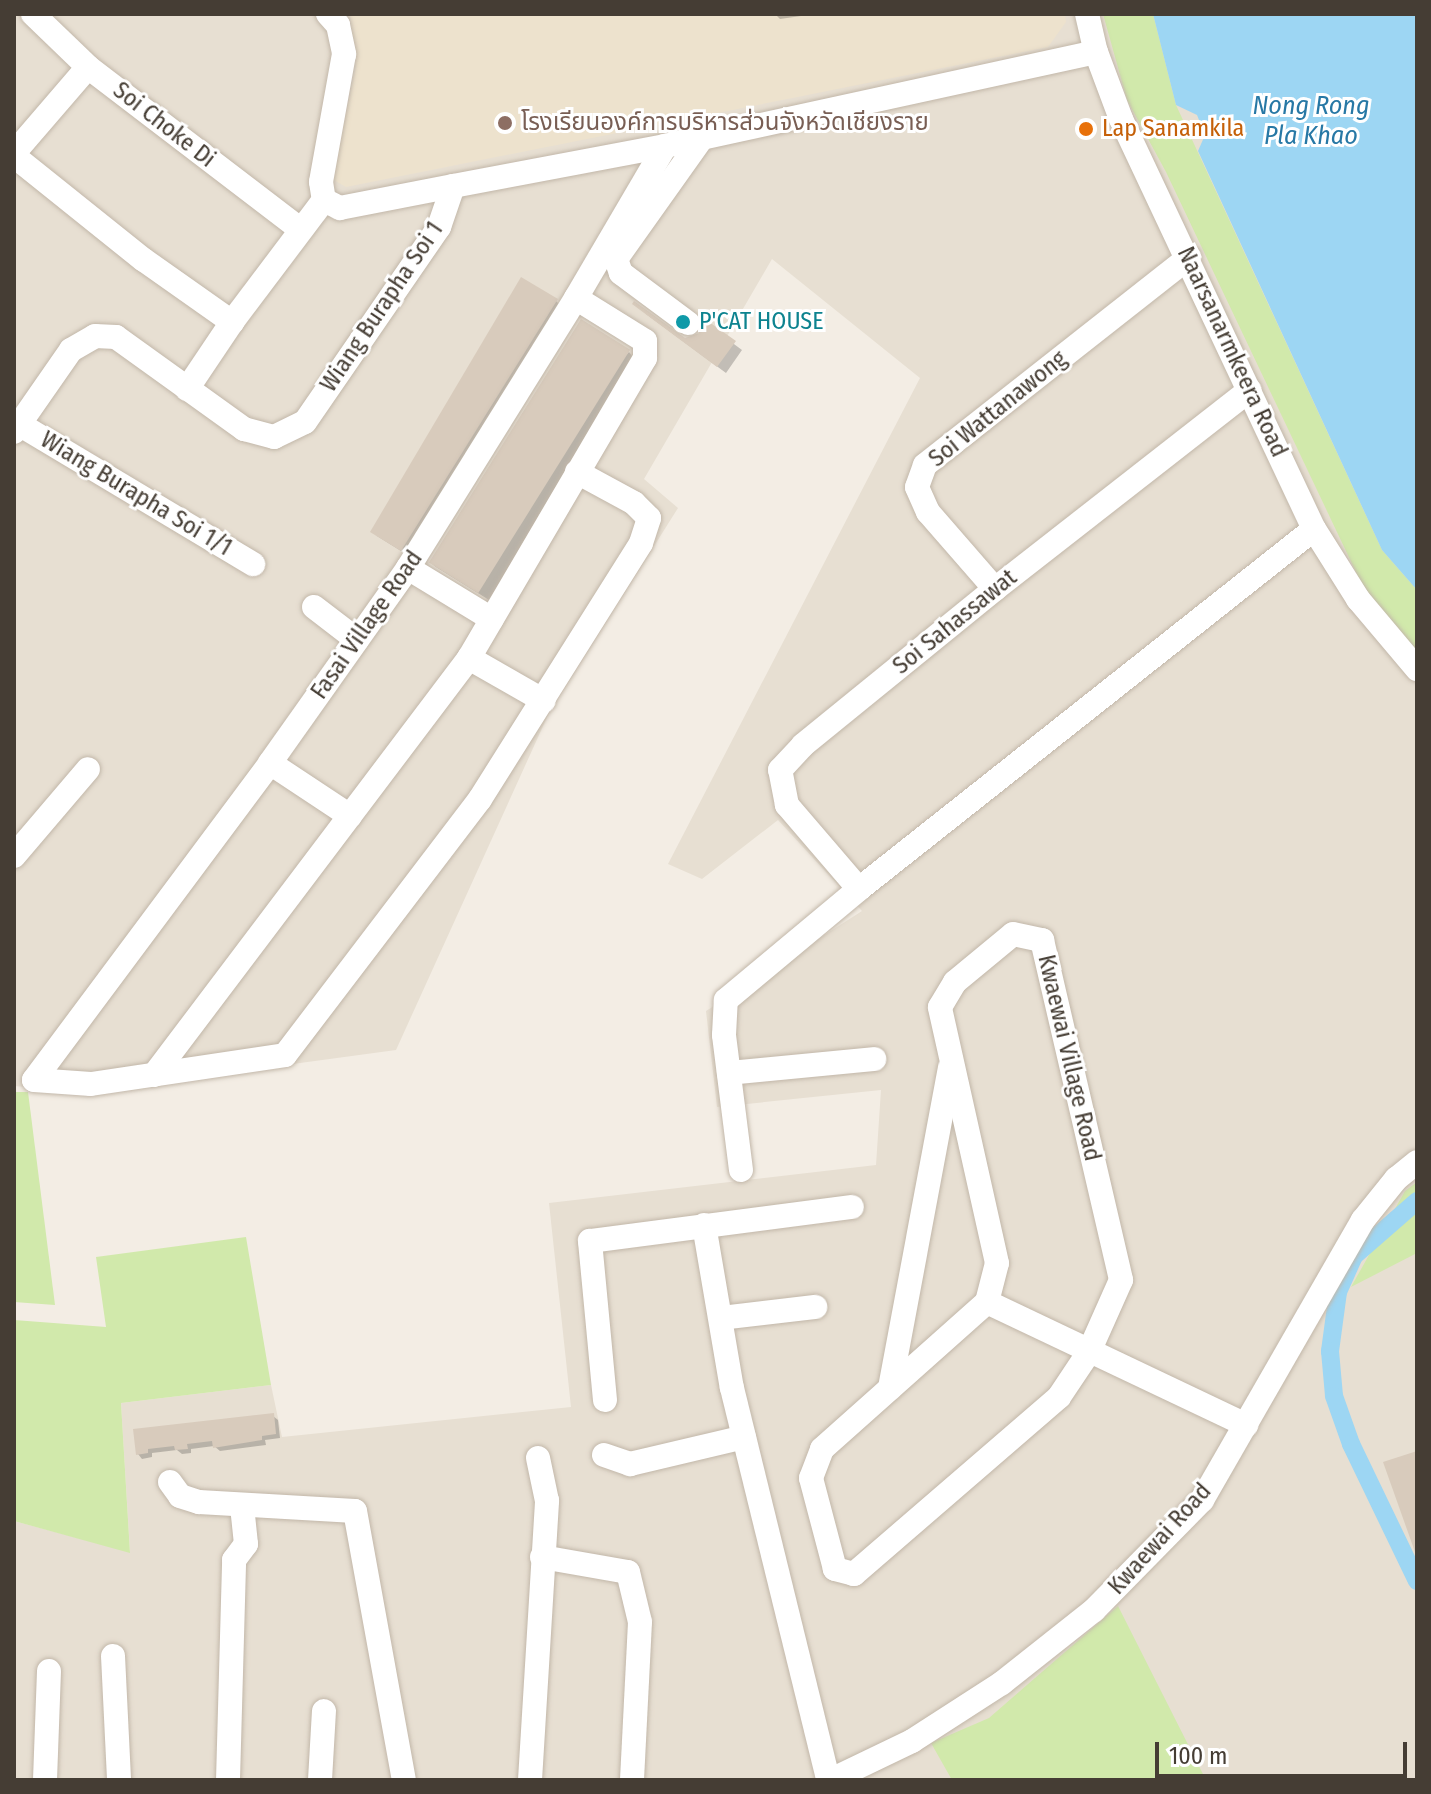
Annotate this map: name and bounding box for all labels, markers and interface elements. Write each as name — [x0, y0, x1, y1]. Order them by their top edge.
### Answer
street label: Soi Choke Di — [107, 76, 221, 174]
water label: Nong Rong Pla Khao — [1252, 90, 1370, 152]
place label: โรงเรียนองค์การบริหารส่วนจังหวัดเชียงราย — [521, 109, 929, 137]
marker: โรงเรียนองค์การบริหารส่วนจังหวัดเชียงราย — [496, 114, 514, 132]
place label: Lap Sanamkila — [1102, 115, 1244, 143]
marker: Lap Sanamkila — [1077, 120, 1095, 138]
street label: Wiang Burapha Soi 1 — [314, 217, 450, 397]
street label: Naarsanarmkeera Road — [1171, 242, 1293, 462]
place label: P'CAT HOUSE — [699, 308, 823, 336]
marker: P'CAT HOUSE — [674, 313, 692, 331]
street label: Soi Wattanawong — [923, 345, 1073, 473]
street label: Wiang Burapha Soi 1/1 — [35, 426, 237, 562]
street label: Fasai Village Road — [305, 545, 429, 705]
street label: Soi Sahassawat — [887, 563, 1023, 681]
street label: Kwaewai Village Road — [1031, 952, 1107, 1164]
street label: Kwaewai Road — [1102, 1477, 1218, 1601]
scale bar — [1159, 1726, 1411, 1776]
text: 100 m — [1169, 1742, 1227, 1770]

